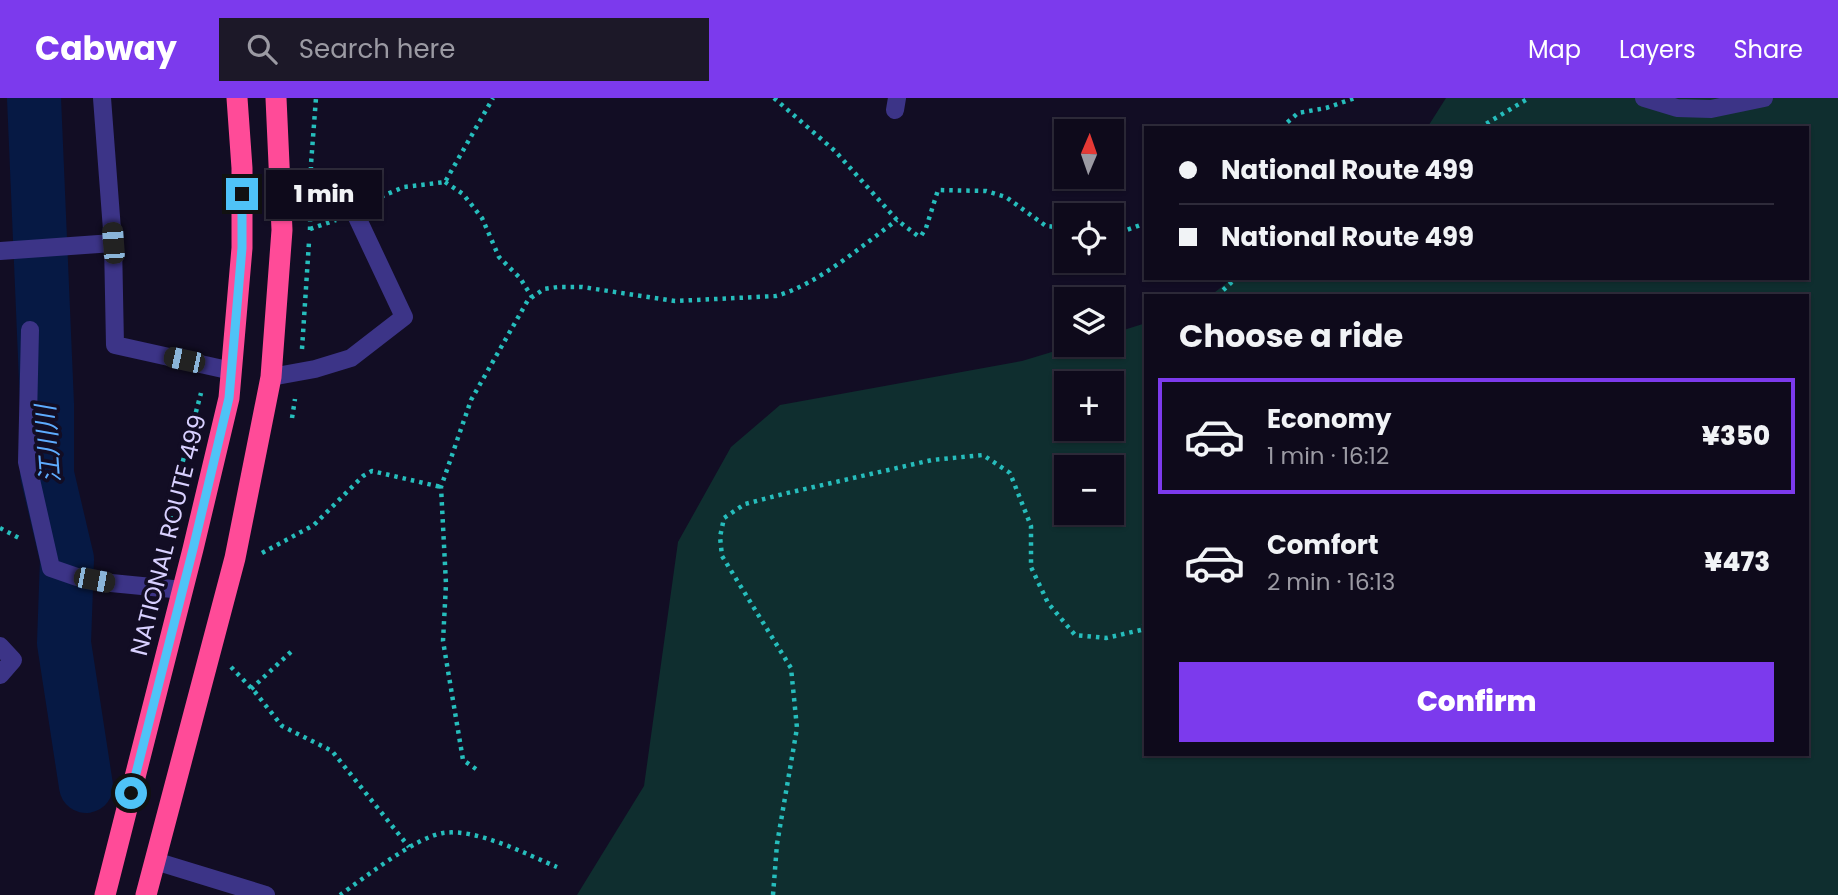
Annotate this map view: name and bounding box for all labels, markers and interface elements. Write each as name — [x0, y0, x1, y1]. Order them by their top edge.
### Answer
search box — [219, 18, 709, 81]
text: Cabway — [35, 25, 177, 72]
icon: search — [243, 30, 281, 68]
text: Search here — [299, 31, 455, 67]
text: Map — [1528, 33, 1581, 66]
text: Layers — [1619, 33, 1695, 66]
text: Share — [1733, 33, 1803, 66]
north arrow — [1054, 119, 1124, 189]
map controls — [1054, 119, 1124, 525]
text: National Route 499 — [1221, 152, 1474, 188]
callout: 1 min — [266, 170, 382, 218]
route end — [226, 178, 258, 210]
text: 1 min — [294, 178, 354, 210]
button: locate — [1054, 203, 1124, 273]
text: National Route 499 — [1221, 219, 1474, 255]
car — [102, 221, 125, 265]
button: layers — [1054, 287, 1124, 357]
text: Choose a ride — [1179, 313, 1403, 358]
car — [162, 345, 207, 375]
button: + — [1054, 371, 1124, 441]
water label: 江川川 — [27, 401, 69, 484]
text: Economy — [1267, 401, 1391, 437]
icon: car — [1183, 405, 1246, 468]
street label: NATIONAL ROUTE 499 — [122, 411, 214, 659]
text: ¥350 — [1702, 418, 1770, 454]
text: 1 min · 16:12 — [1267, 440, 1389, 472]
button: − — [1054, 455, 1124, 525]
text: Comfort — [1267, 527, 1379, 563]
icon: car — [1183, 531, 1246, 594]
text: ¥473 — [1704, 544, 1770, 580]
car — [72, 566, 117, 594]
text: 2 min · 16:13 — [1267, 566, 1395, 598]
button: Confirm — [1179, 662, 1774, 742]
route start — [115, 777, 147, 809]

